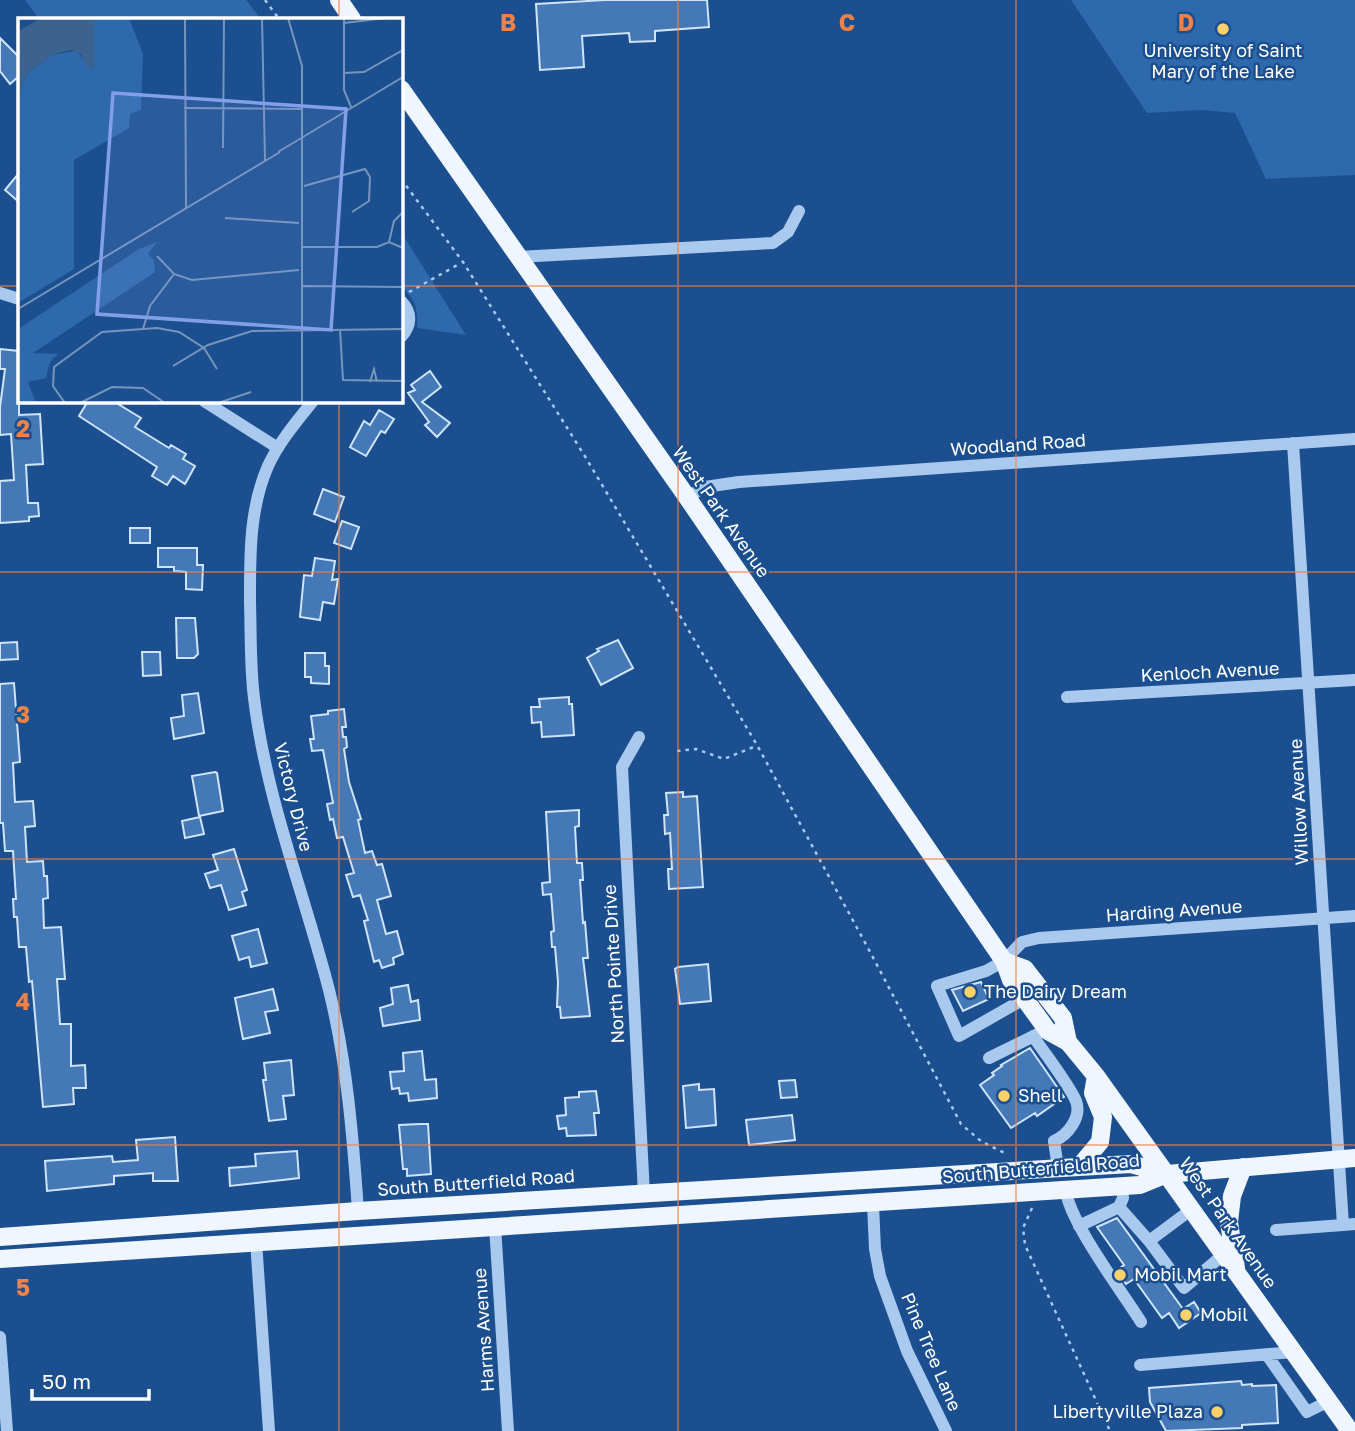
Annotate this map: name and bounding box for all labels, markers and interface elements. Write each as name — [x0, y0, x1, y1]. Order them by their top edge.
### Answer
text: B — [500, 8, 516, 36]
text: C — [839, 8, 855, 36]
text: D — [1178, 8, 1194, 36]
inset map — [18, 18, 402, 402]
marker: University of Saint Mary of the Lake — [1215, 21, 1231, 37]
place label: University of Saint Mary of the Lake — [1143, 39, 1303, 82]
text: 2 — [16, 414, 30, 442]
street label: Woodland Road — [949, 428, 1086, 460]
street label: West Park Avenue — [668, 442, 775, 581]
street label: Kenloch Avenue — [1140, 656, 1280, 686]
text: 3 — [16, 700, 30, 728]
street label: Willow Avenue — [1284, 738, 1312, 866]
street label: Victory Drive — [270, 740, 318, 853]
street label: North Pointe Drive — [598, 884, 628, 1044]
street label: Harding Avenue — [1105, 894, 1243, 926]
place label: The Dairy Dream — [984, 980, 1127, 1002]
marker: The Dairy Dream — [962, 984, 978, 1000]
text: 4 — [16, 987, 30, 1015]
place label: Shell — [1018, 1084, 1063, 1106]
marker: Shell — [996, 1088, 1012, 1104]
street label: South Butterfield Road — [941, 1148, 1141, 1188]
street label: West Park Avenue — [1175, 1153, 1282, 1292]
street label: South Butterfield Road — [376, 1164, 575, 1200]
place label: Mobil Mart — [1134, 1263, 1227, 1285]
street label: Harms Avenue — [468, 1267, 498, 1393]
marker: Mobil Mart — [1112, 1267, 1128, 1283]
text: 5 — [16, 1273, 30, 1301]
street label: Pine Tree Lane — [897, 1289, 967, 1414]
place label: Mobil — [1200, 1303, 1248, 1325]
marker: Mobil — [1178, 1307, 1194, 1323]
scale bar — [32, 1358, 149, 1402]
text: 50 m — [42, 1368, 91, 1394]
place label: Libertyville Plaza — [1053, 1400, 1203, 1422]
marker: Libertyville Plaza — [1209, 1404, 1225, 1420]

